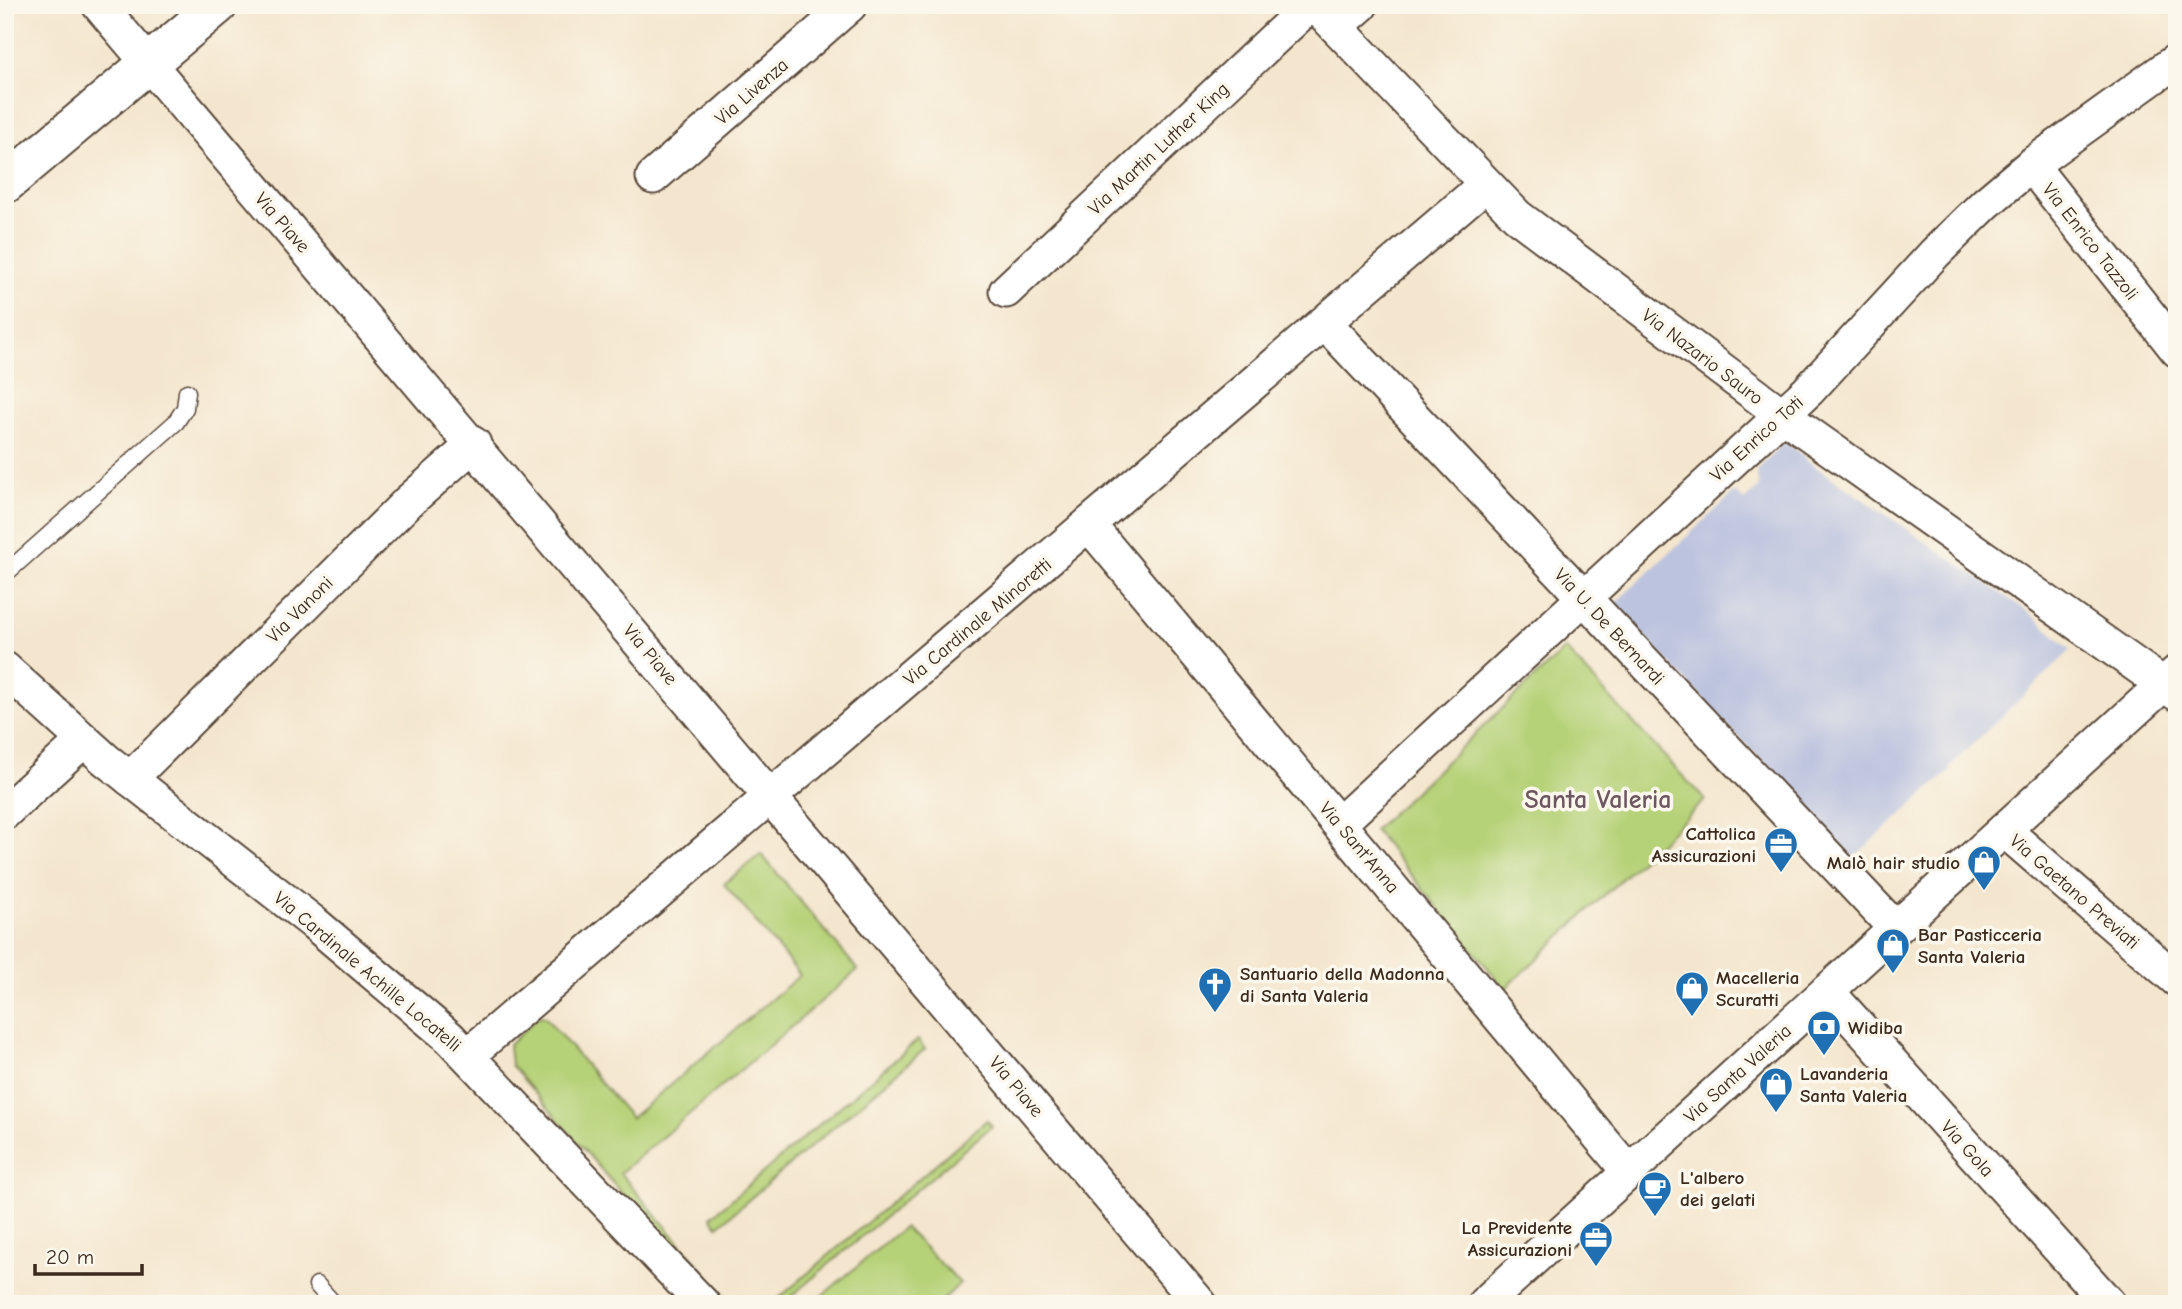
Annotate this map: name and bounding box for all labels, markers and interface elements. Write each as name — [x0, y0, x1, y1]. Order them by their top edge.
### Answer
street label: Via Livenza — [711, 54, 793, 129]
street label: Via Martin Luther King — [1084, 78, 1233, 220]
street label: Via Enrico Tazzoli — [2038, 179, 2143, 305]
street label: Via Piave — [250, 188, 314, 257]
street label: Via Nazario Sauro — [1637, 304, 1767, 410]
street label: Via Enrico Toti — [1706, 391, 1808, 486]
street label: Via Cardinale Minoretti — [899, 553, 1056, 690]
street label: Via U. De Bernardi — [1550, 564, 1669, 690]
street label: Via Vanoni — [262, 572, 338, 648]
street label: Via Piave — [619, 620, 682, 689]
district label: Santa Valeria — [1525, 785, 1671, 815]
street label: Via Sant'Anna — [1315, 797, 1404, 898]
place label: Cattolica Assicurazioni — [1652, 823, 1756, 867]
office icon: Cattolica Assicurazioni — [1762, 825, 1800, 874]
street label: Via Gaetano Previati — [2005, 830, 2144, 954]
shop icon: Malò hair studio — [1965, 843, 2003, 892]
place label: Malò hair studio — [1827, 852, 1960, 874]
street label: Via Cardinale Achille Locatelli — [269, 887, 466, 1057]
place label: Bar Pasticceria Santa Valeria — [1918, 924, 2042, 968]
shop icon: Bar Pasticceria Santa Valeria — [1874, 926, 1912, 975]
place label: Santuario della Madonna di Santa Valeria — [1240, 963, 1445, 1007]
church icon: Santuario della Madonna di Santa Valeria — [1196, 965, 1234, 1014]
place label: Macelleria Scuratti — [1716, 967, 1799, 1011]
shop icon: Macelleria Scuratti — [1673, 969, 1711, 1018]
bank icon: Widiba — [1805, 1008, 1843, 1057]
place label: Widiba — [1848, 1017, 1903, 1039]
street label: Via Santa Valeria — [1680, 1020, 1796, 1128]
street label: Via Piave — [985, 1052, 1048, 1121]
place label: Lavanderia Santa Valeria — [1800, 1063, 1907, 1107]
shop icon: Lavanderia Santa Valeria — [1757, 1065, 1795, 1114]
street label: Via Gola — [1936, 1116, 1998, 1181]
place label: L'albero dei gelati — [1680, 1167, 1755, 1211]
cafe icon: L'albero dei gelati — [1636, 1169, 1674, 1218]
place label: La Previdente Assicurazioni — [1462, 1217, 1572, 1261]
office icon: La Previdente Assicurazioni — [1577, 1219, 1615, 1268]
scale bar — [35, 1232, 142, 1276]
text: 20 m — [46, 1245, 94, 1269]

